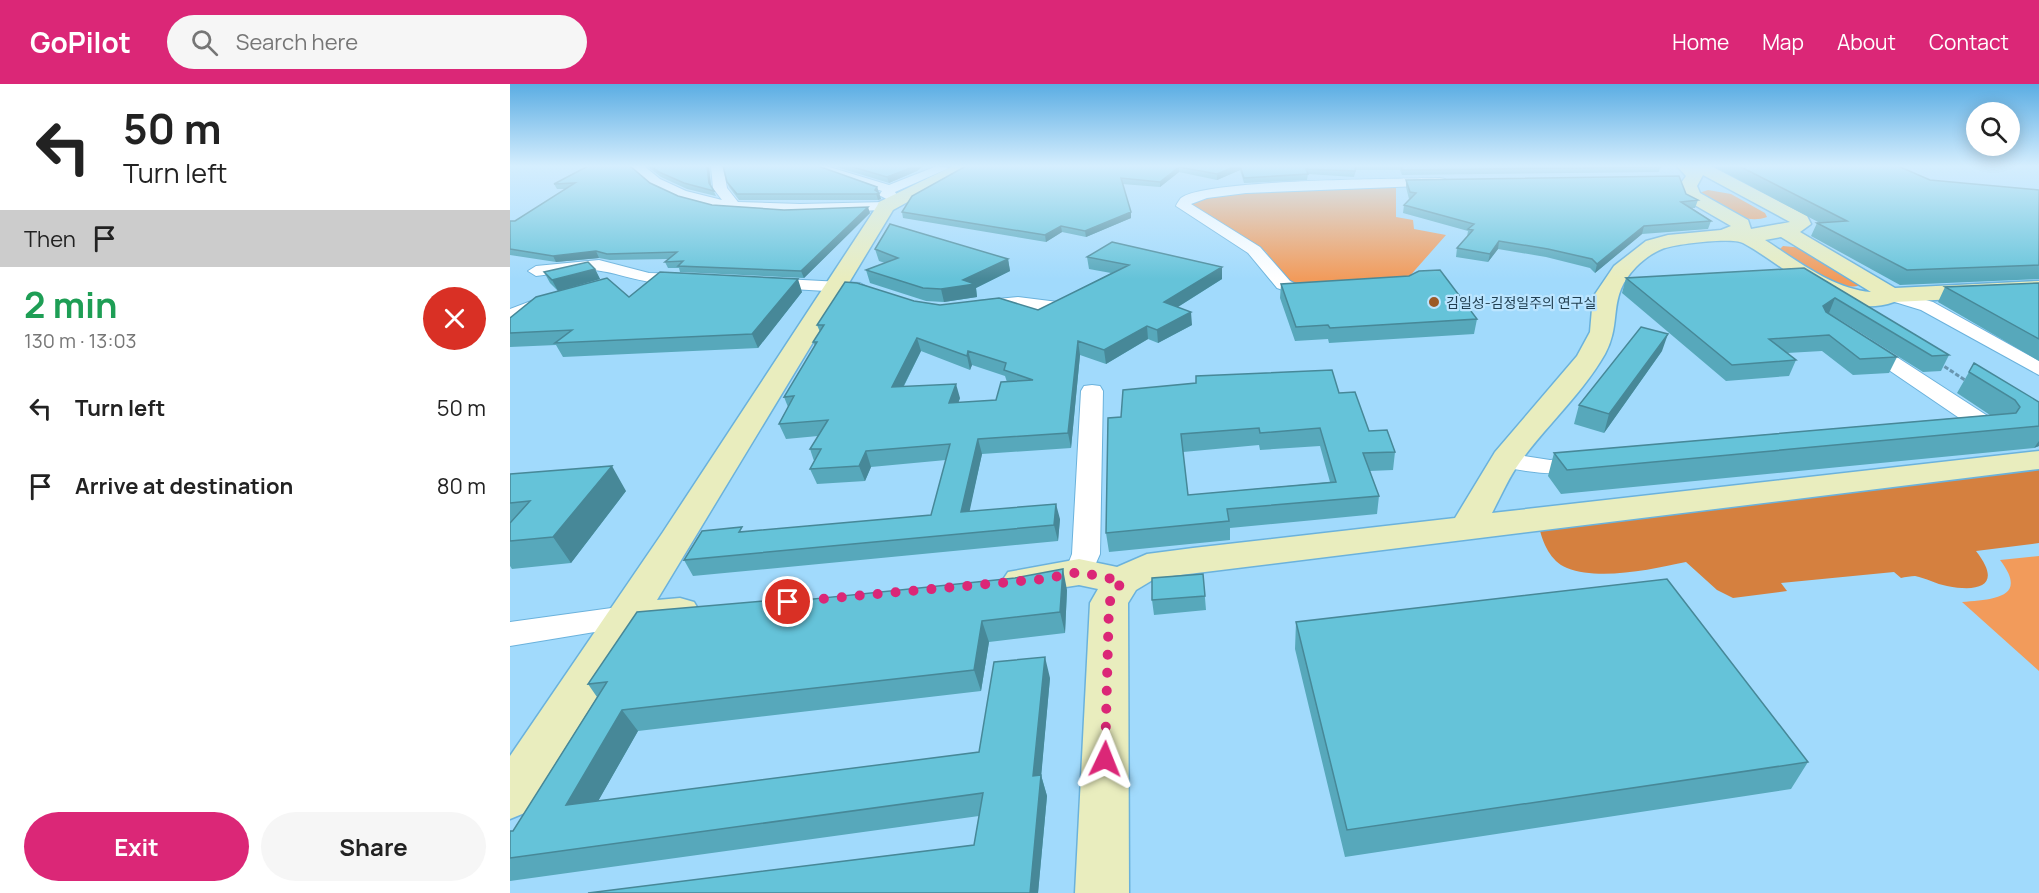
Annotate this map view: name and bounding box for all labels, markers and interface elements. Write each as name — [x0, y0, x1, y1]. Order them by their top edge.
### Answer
search box — [167, 15, 587, 69]
text: GoPilot — [30, 23, 131, 61]
icon: search — [188, 26, 221, 59]
text: Search here — [236, 27, 358, 57]
text: Home — [1672, 28, 1729, 56]
text: Map — [1762, 28, 1804, 56]
text: About — [1837, 28, 1896, 56]
text: Contact — [1929, 28, 2009, 56]
text: 50 m — [123, 99, 221, 157]
map controls — [1966, 102, 2020, 156]
button: search — [1966, 102, 2020, 156]
icon: left — [24, 108, 102, 186]
text: Turn left — [123, 154, 227, 191]
icon: arrive — [88, 222, 121, 255]
text: Then — [24, 224, 76, 254]
text: 2 min — [24, 280, 118, 329]
button: close — [423, 287, 486, 350]
place label: 김일성-김정일주의 연구실 — [1446, 293, 1596, 312]
marker: 김일성-김정일주의 연구실 — [1427, 295, 1441, 309]
text: 130 m · 13:03 — [24, 327, 137, 354]
icon: left — [24, 392, 57, 425]
text: Turn left — [75, 393, 165, 423]
text: 50 m — [437, 393, 486, 423]
icon: arrive — [24, 470, 57, 503]
text: Arrive at destination — [75, 471, 293, 501]
text: 80 m — [437, 471, 486, 501]
pin — [762, 576, 813, 627]
icon: arrive — [771, 585, 804, 618]
position arrow — [1073, 727, 1137, 791]
button: Exit — [24, 812, 249, 881]
button: Share — [261, 812, 486, 881]

